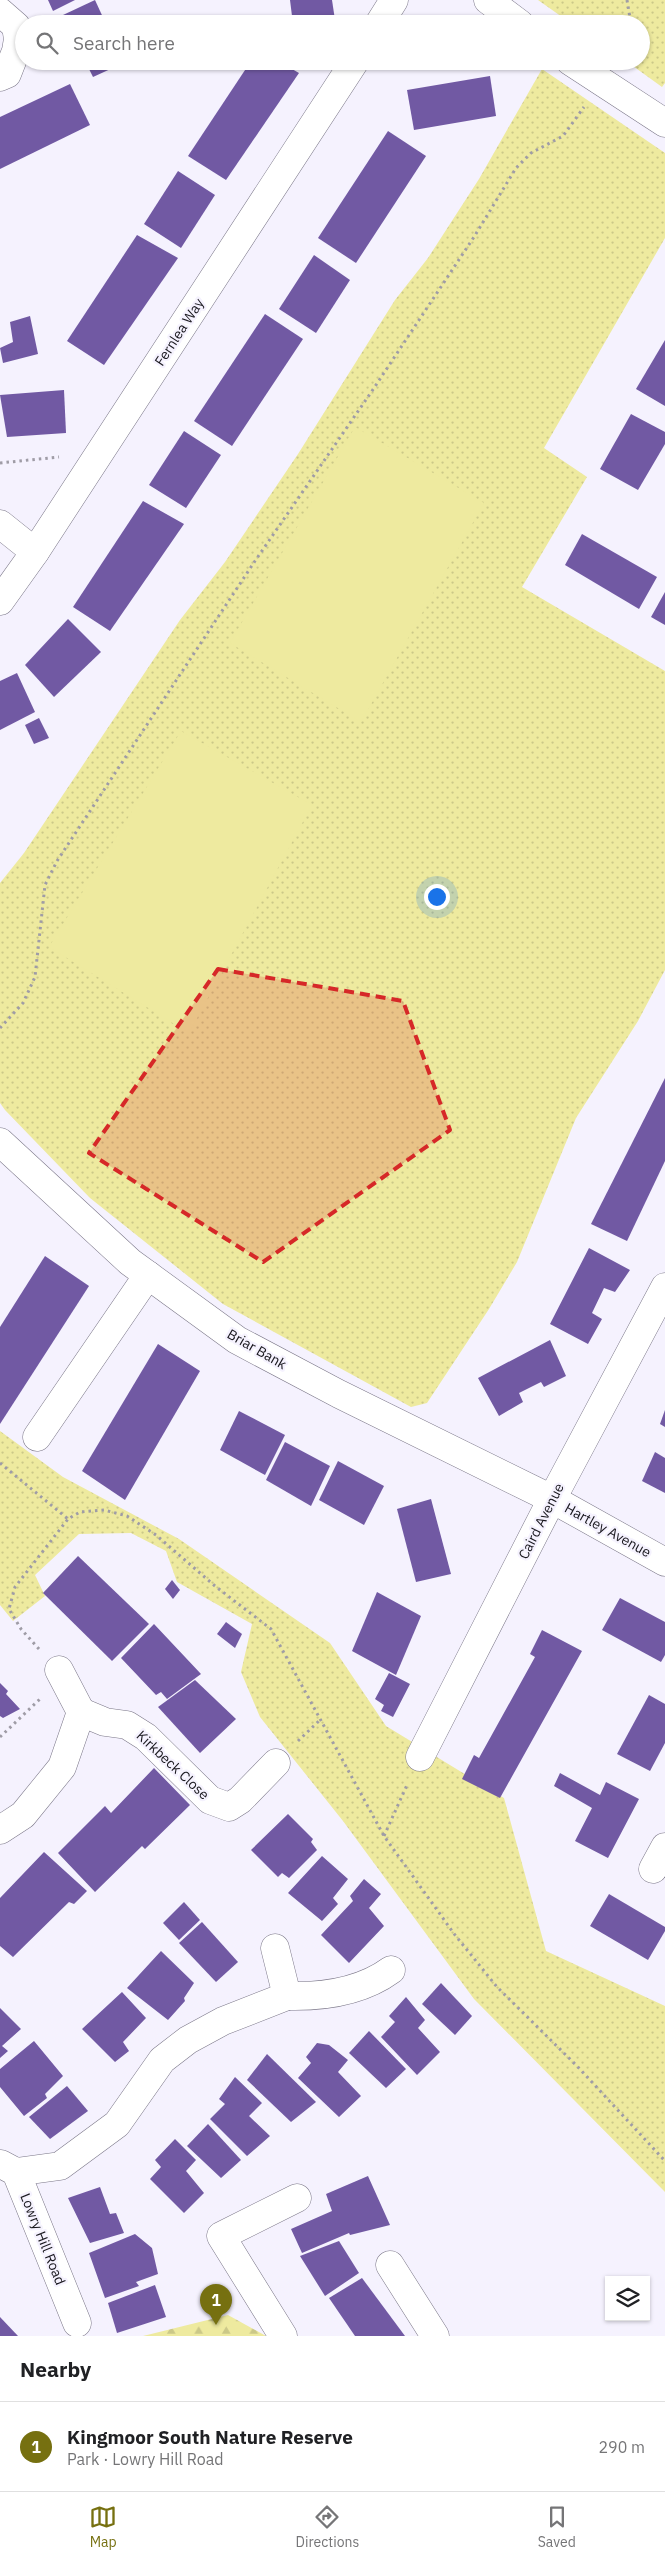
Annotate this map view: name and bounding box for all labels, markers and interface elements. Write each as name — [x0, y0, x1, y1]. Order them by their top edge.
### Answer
search box — [15, 15, 650, 70]
icon: search — [33, 29, 61, 57]
text: Search here — [73, 31, 175, 55]
street label: Fernlea Way — [150, 295, 208, 369]
your location — [424, 884, 450, 910]
street label: Briar Bank — [224, 1325, 290, 1374]
street label: Caird Avenue — [514, 1480, 568, 1562]
street label: Hartley Avenue — [562, 1499, 655, 1561]
street label: Kirkbeck Close — [133, 1727, 213, 1804]
street label: Lowry Hill Road — [16, 2190, 70, 2288]
map controls — [605, 2276, 650, 2321]
button: layers — [605, 2276, 650, 2321]
pin: 1 — [200, 2284, 232, 2325]
text: Nearby — [20, 2355, 91, 2383]
text: Kingmoor South Nature Reserve — [67, 2425, 353, 2449]
text: 1 — [31, 2437, 41, 2457]
text: 290 m — [598, 2437, 645, 2457]
text: Park · Lowry Hill Road — [67, 2449, 223, 2469]
tab: Map — [89, 2503, 117, 2551]
tab: Directions — [296, 2503, 359, 2551]
tab: Saved — [538, 2503, 576, 2551]

